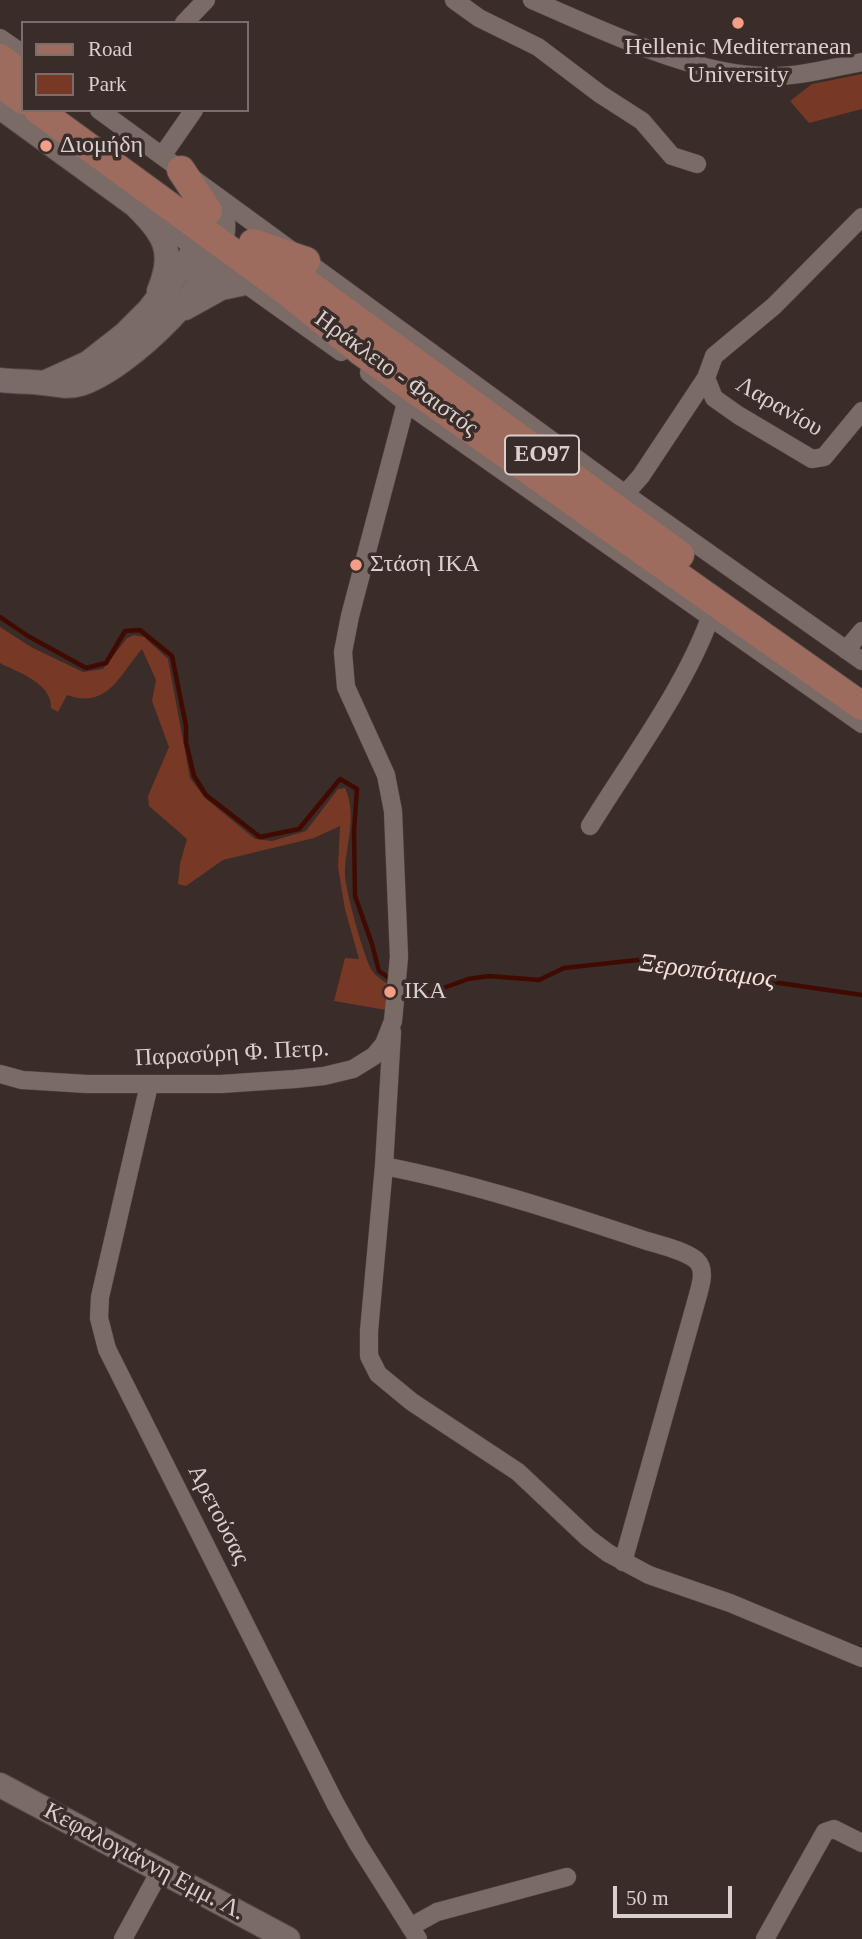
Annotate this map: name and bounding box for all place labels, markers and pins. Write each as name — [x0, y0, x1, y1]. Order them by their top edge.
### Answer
marker: Hellenic Mediterranean University — [730, 15, 746, 31]
place label: Hellenic Mediterranean University — [624, 34, 852, 90]
place label: Διομήδη — [60, 132, 143, 160]
marker: Διομήδη — [38, 138, 54, 154]
place label: Στάση ΙΚΑ — [370, 551, 480, 579]
marker: Στάση ΙΚΑ — [348, 557, 364, 573]
place label: IKA — [404, 978, 447, 1006]
marker: IKA — [382, 984, 398, 1000]

